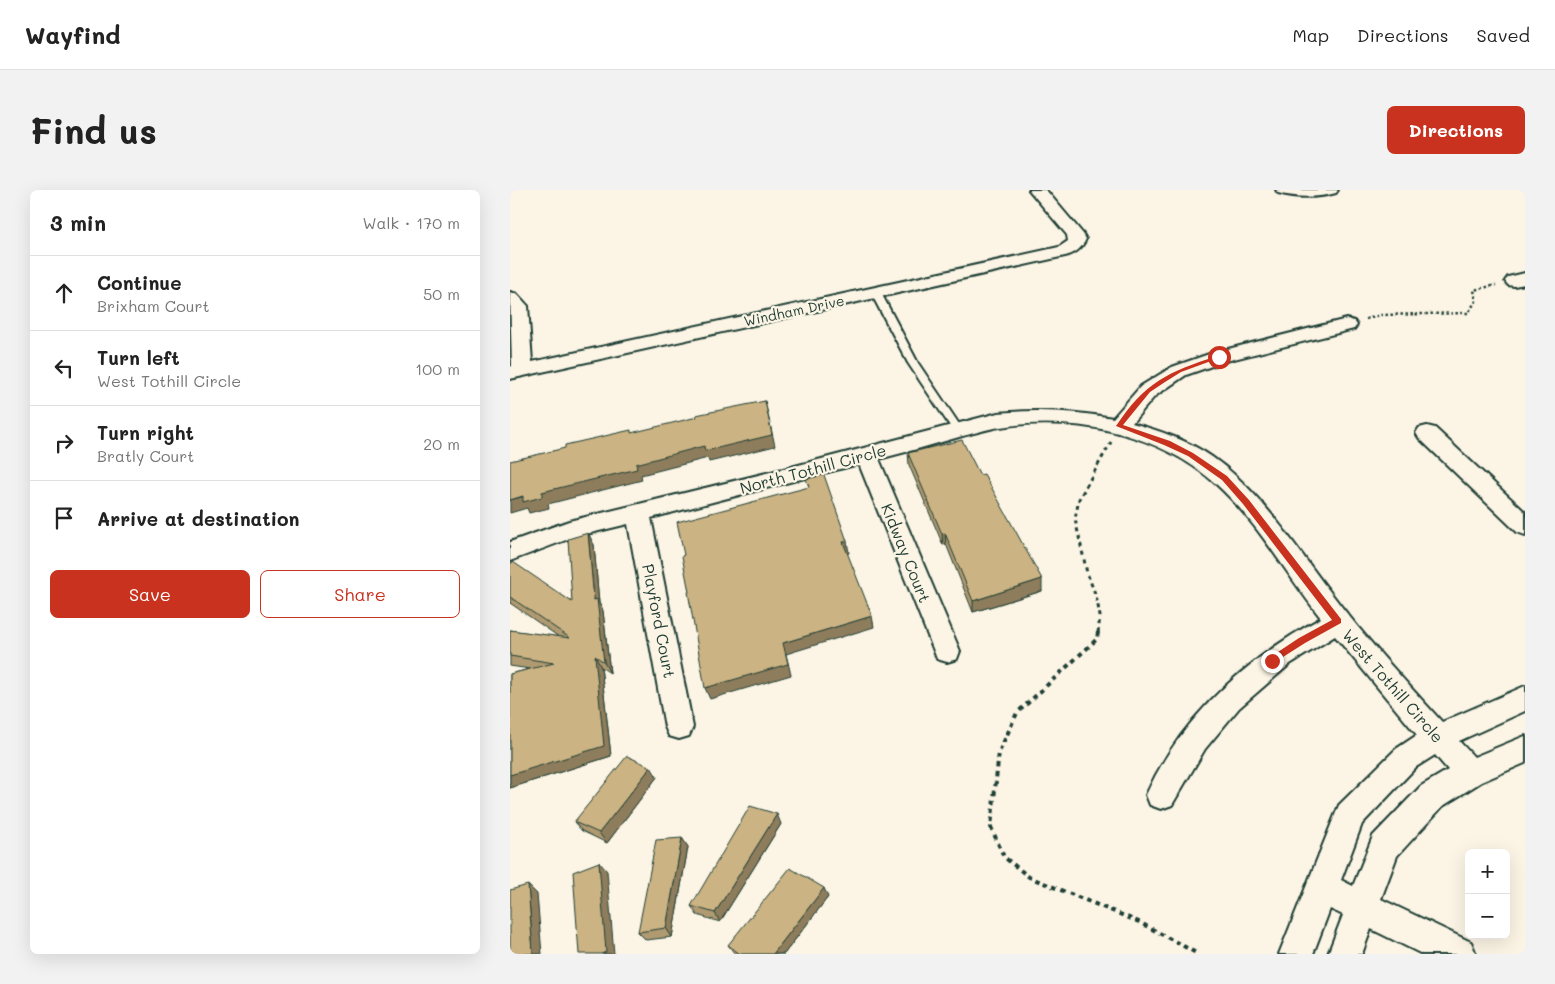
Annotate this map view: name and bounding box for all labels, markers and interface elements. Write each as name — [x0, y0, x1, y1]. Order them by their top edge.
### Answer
text: Wayfind — [25, 19, 121, 50]
text: Map — [1292, 23, 1329, 47]
text: Directions — [1357, 23, 1449, 47]
text: Saved — [1477, 23, 1530, 47]
button: Directions — [1387, 106, 1525, 154]
text: Find us — [30, 107, 157, 153]
text: 3 min — [50, 209, 106, 236]
text: Walk · 170 m — [362, 212, 460, 233]
text: Continue — [97, 270, 182, 295]
icon: ahead — [50, 279, 78, 307]
text: 50 m — [423, 283, 460, 304]
street label: Windham Drive — [742, 291, 846, 330]
text: Brixham Court — [97, 295, 210, 316]
text: Turn left — [97, 345, 180, 370]
route start — [1208, 346, 1231, 369]
icon: left — [50, 354, 78, 382]
text: 100 m — [415, 358, 460, 379]
text: West Tothill Circle — [97, 370, 241, 391]
text: Turn right — [97, 420, 194, 445]
icon: right — [50, 429, 78, 457]
text: 20 m — [423, 433, 460, 454]
street label: North Tothill Circle — [737, 439, 888, 498]
text: Bratly Court — [97, 445, 194, 466]
street label: Kidway Court — [877, 500, 936, 606]
icon: arrive — [50, 504, 78, 532]
text: Arrive at destination — [97, 506, 300, 531]
street label: Playford Court — [638, 562, 681, 680]
button: Save — [50, 570, 250, 618]
button: Share — [260, 570, 460, 618]
street label: West Tothill Circle — [1338, 624, 1449, 747]
route end — [1261, 650, 1284, 673]
map controls — [1465, 849, 1510, 939]
button: + — [1465, 849, 1510, 894]
button: − — [1465, 894, 1510, 939]

